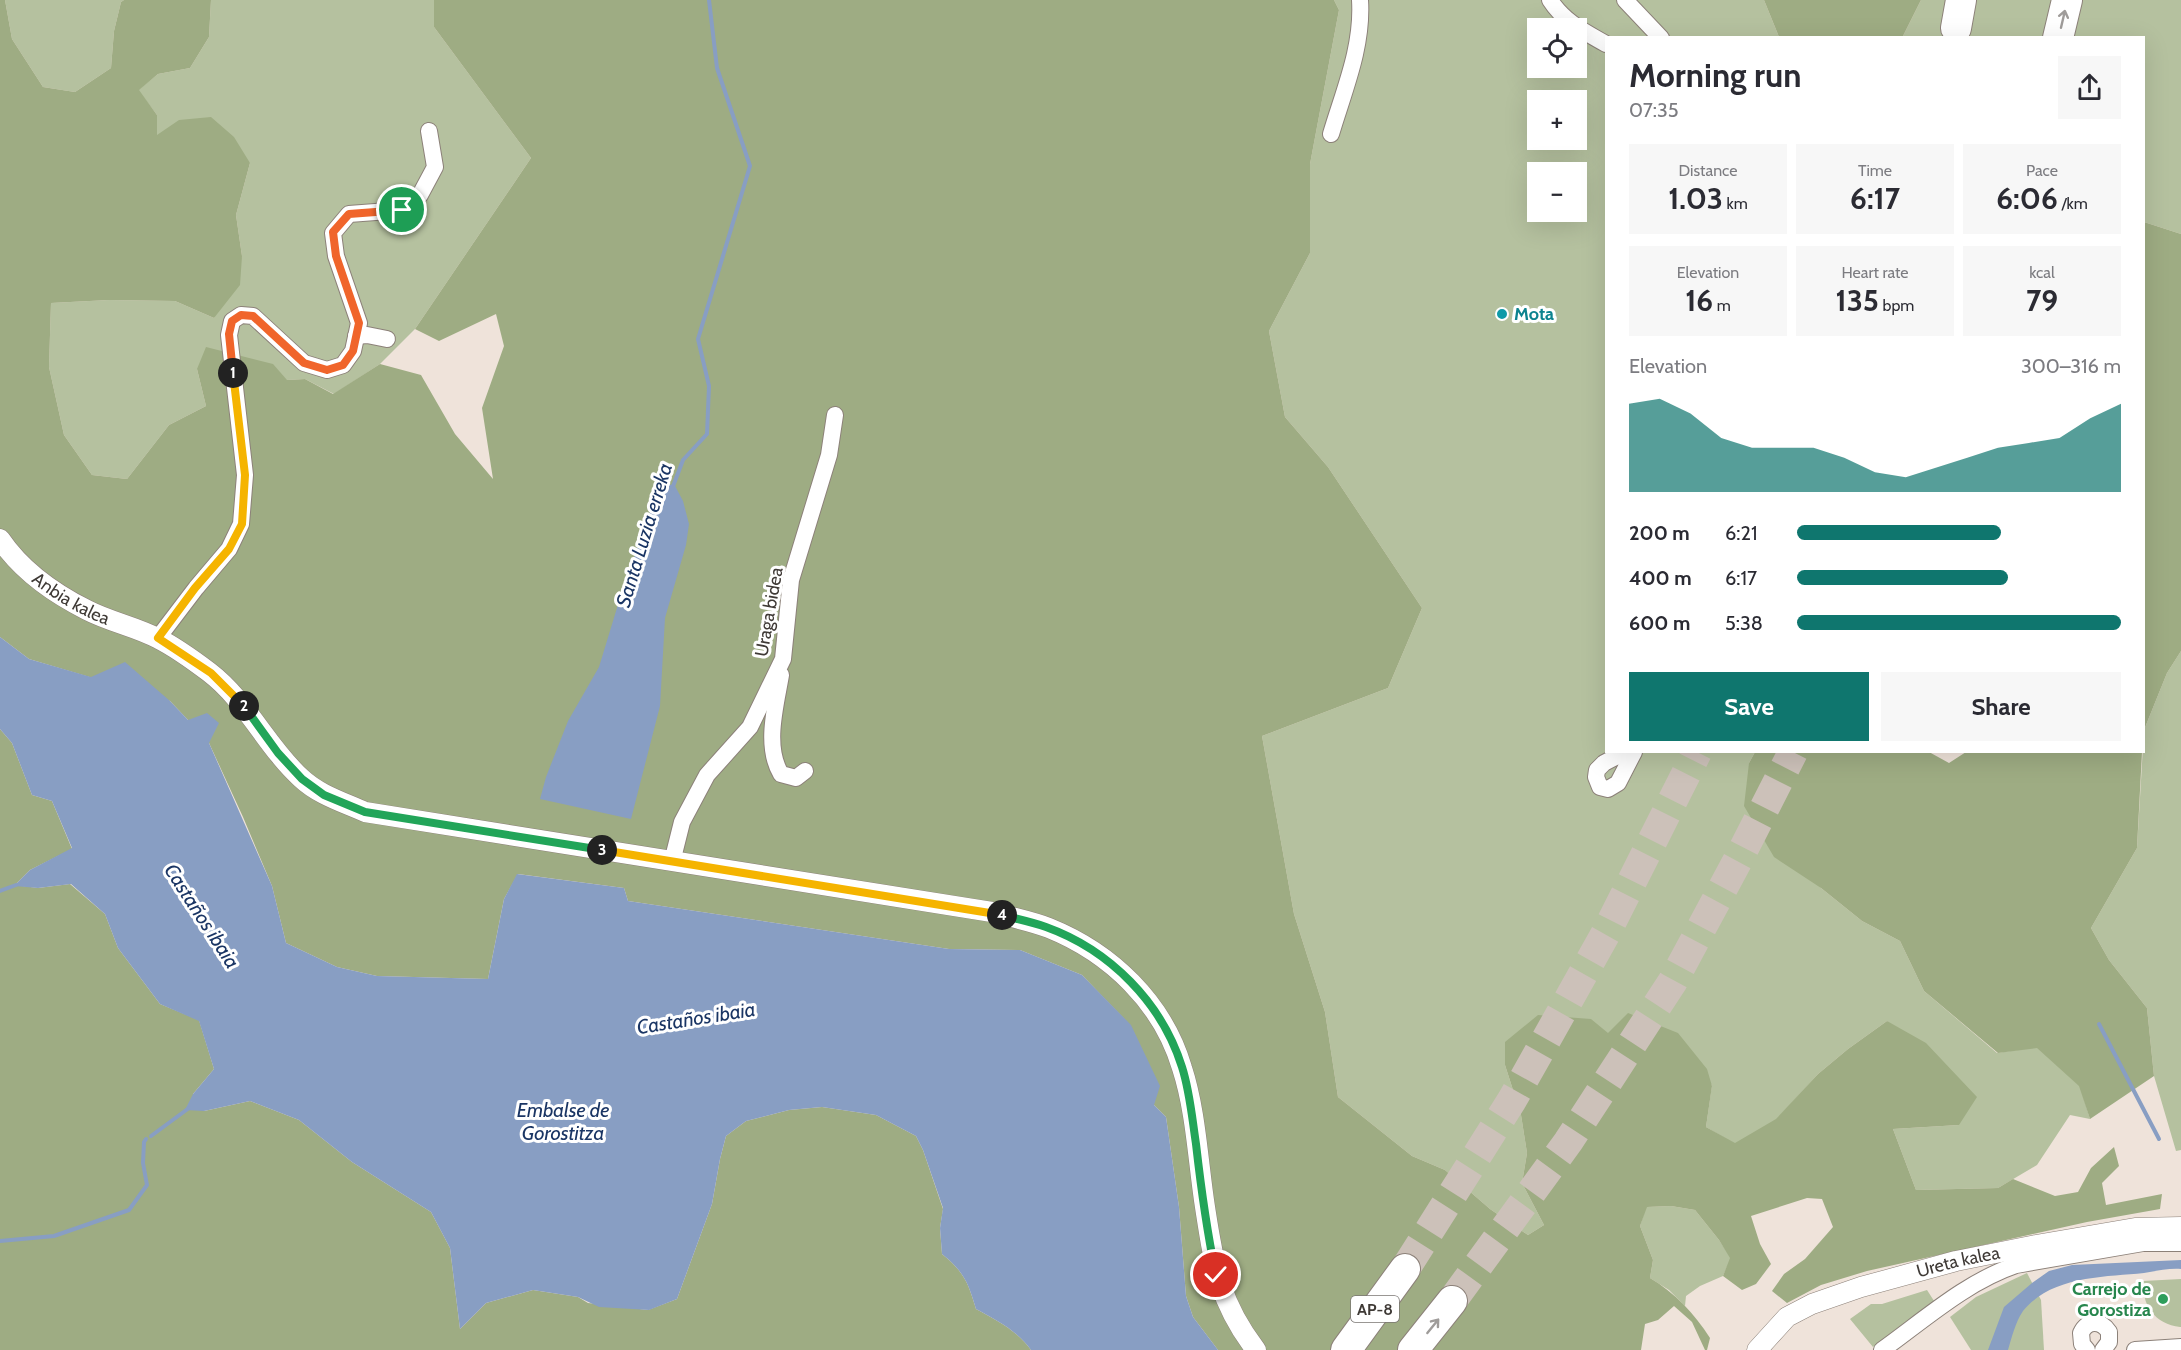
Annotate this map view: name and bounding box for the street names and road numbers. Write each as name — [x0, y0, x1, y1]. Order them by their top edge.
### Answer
street label: Uraga bidea — [750, 565, 788, 658]
street label: Anbia kalea — [28, 568, 113, 630]
street label: Ureta kalea — [1914, 1241, 2002, 1282]
road number: AP-8 — [1351, 1296, 1399, 1322]

